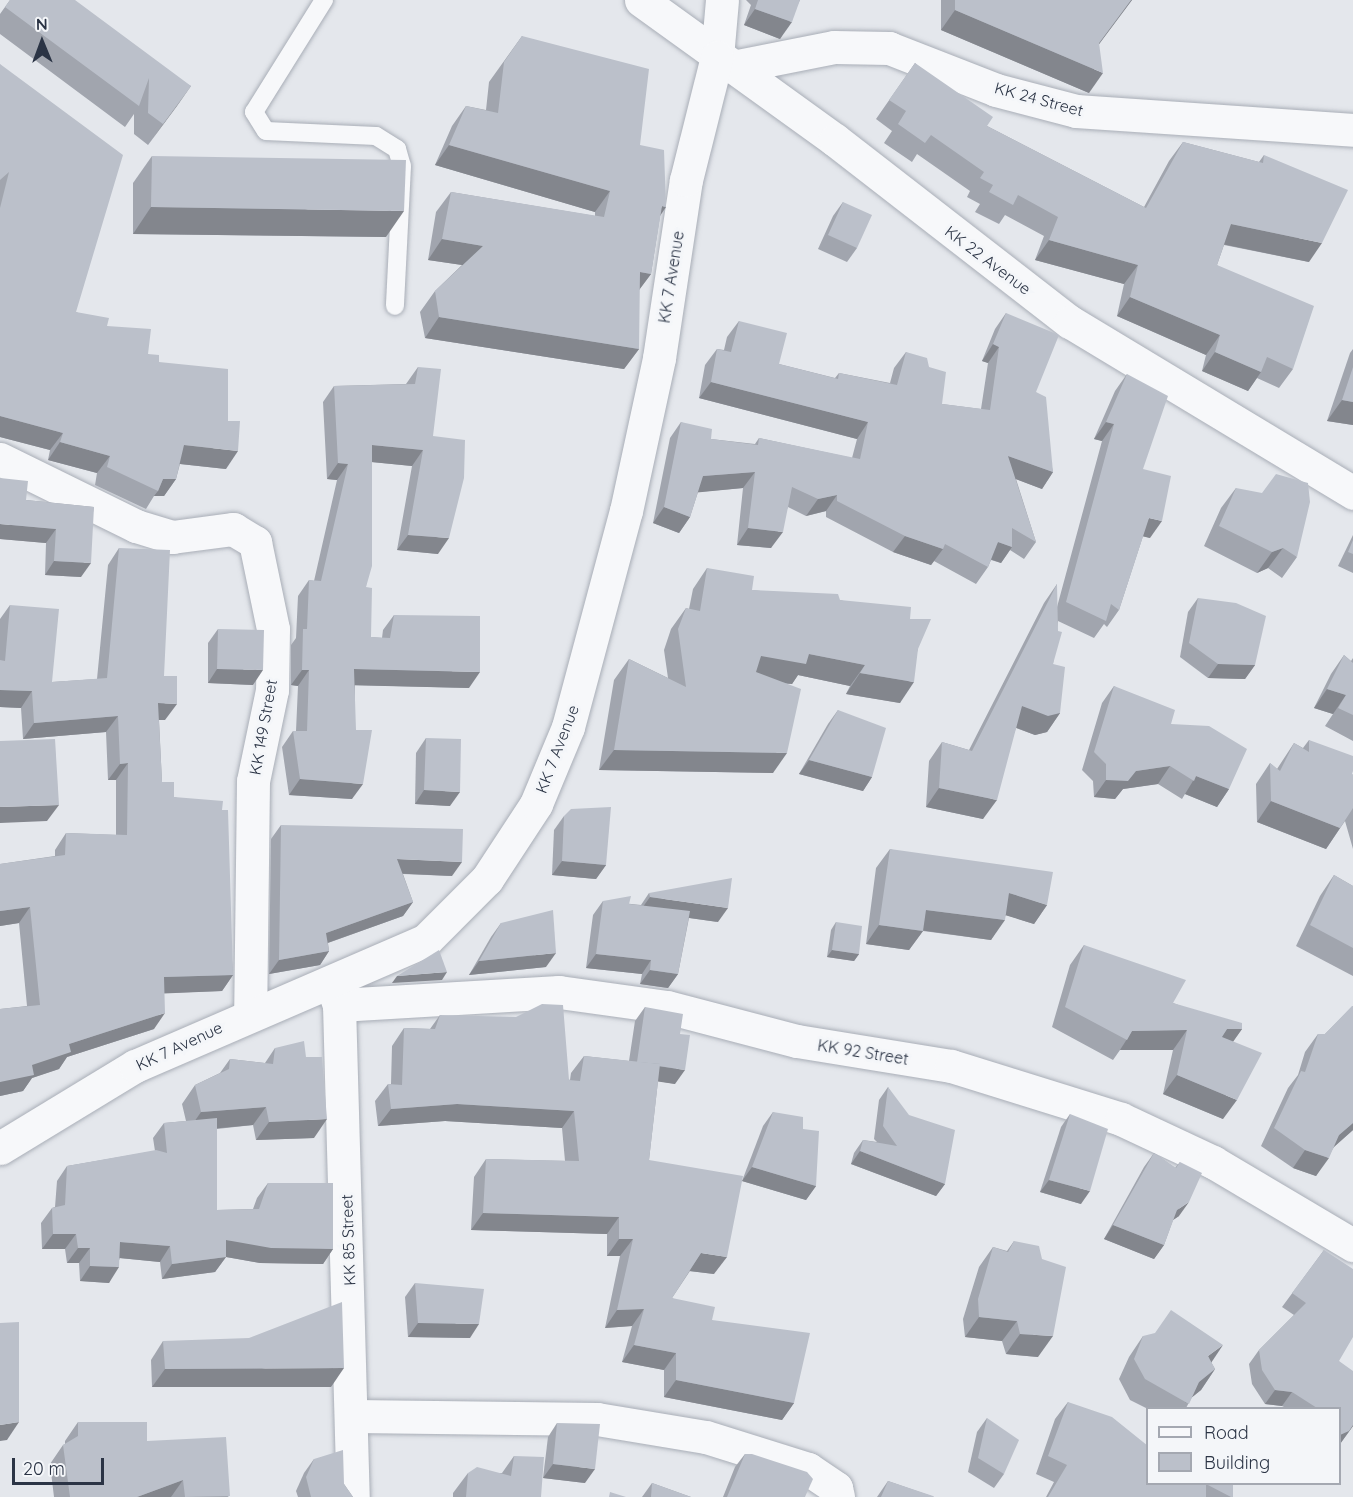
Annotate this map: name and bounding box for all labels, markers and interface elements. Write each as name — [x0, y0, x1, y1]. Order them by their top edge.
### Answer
north arrow — [12, 12, 72, 72]
text: N — [36, 14, 48, 34]
street label: KK 24 Street — [993, 78, 1085, 120]
street label: KK 22 Avenue — [941, 221, 1035, 299]
street label: KK 7 Avenue — [654, 229, 688, 325]
street label: KK 149 Street — [245, 678, 281, 776]
street label: KK 7 Avenue — [531, 702, 583, 796]
street label: KK 7 Avenue — [133, 1018, 225, 1074]
street label: KK 92 Street — [816, 1035, 910, 1069]
street label: KK 85 Street — [337, 1194, 359, 1286]
legend — [1146, 1407, 1341, 1485]
text: Road — [1204, 1421, 1249, 1444]
scale bar — [15, 1446, 106, 1484]
text: Building — [1204, 1451, 1270, 1474]
text: 20 m — [23, 1457, 65, 1480]

